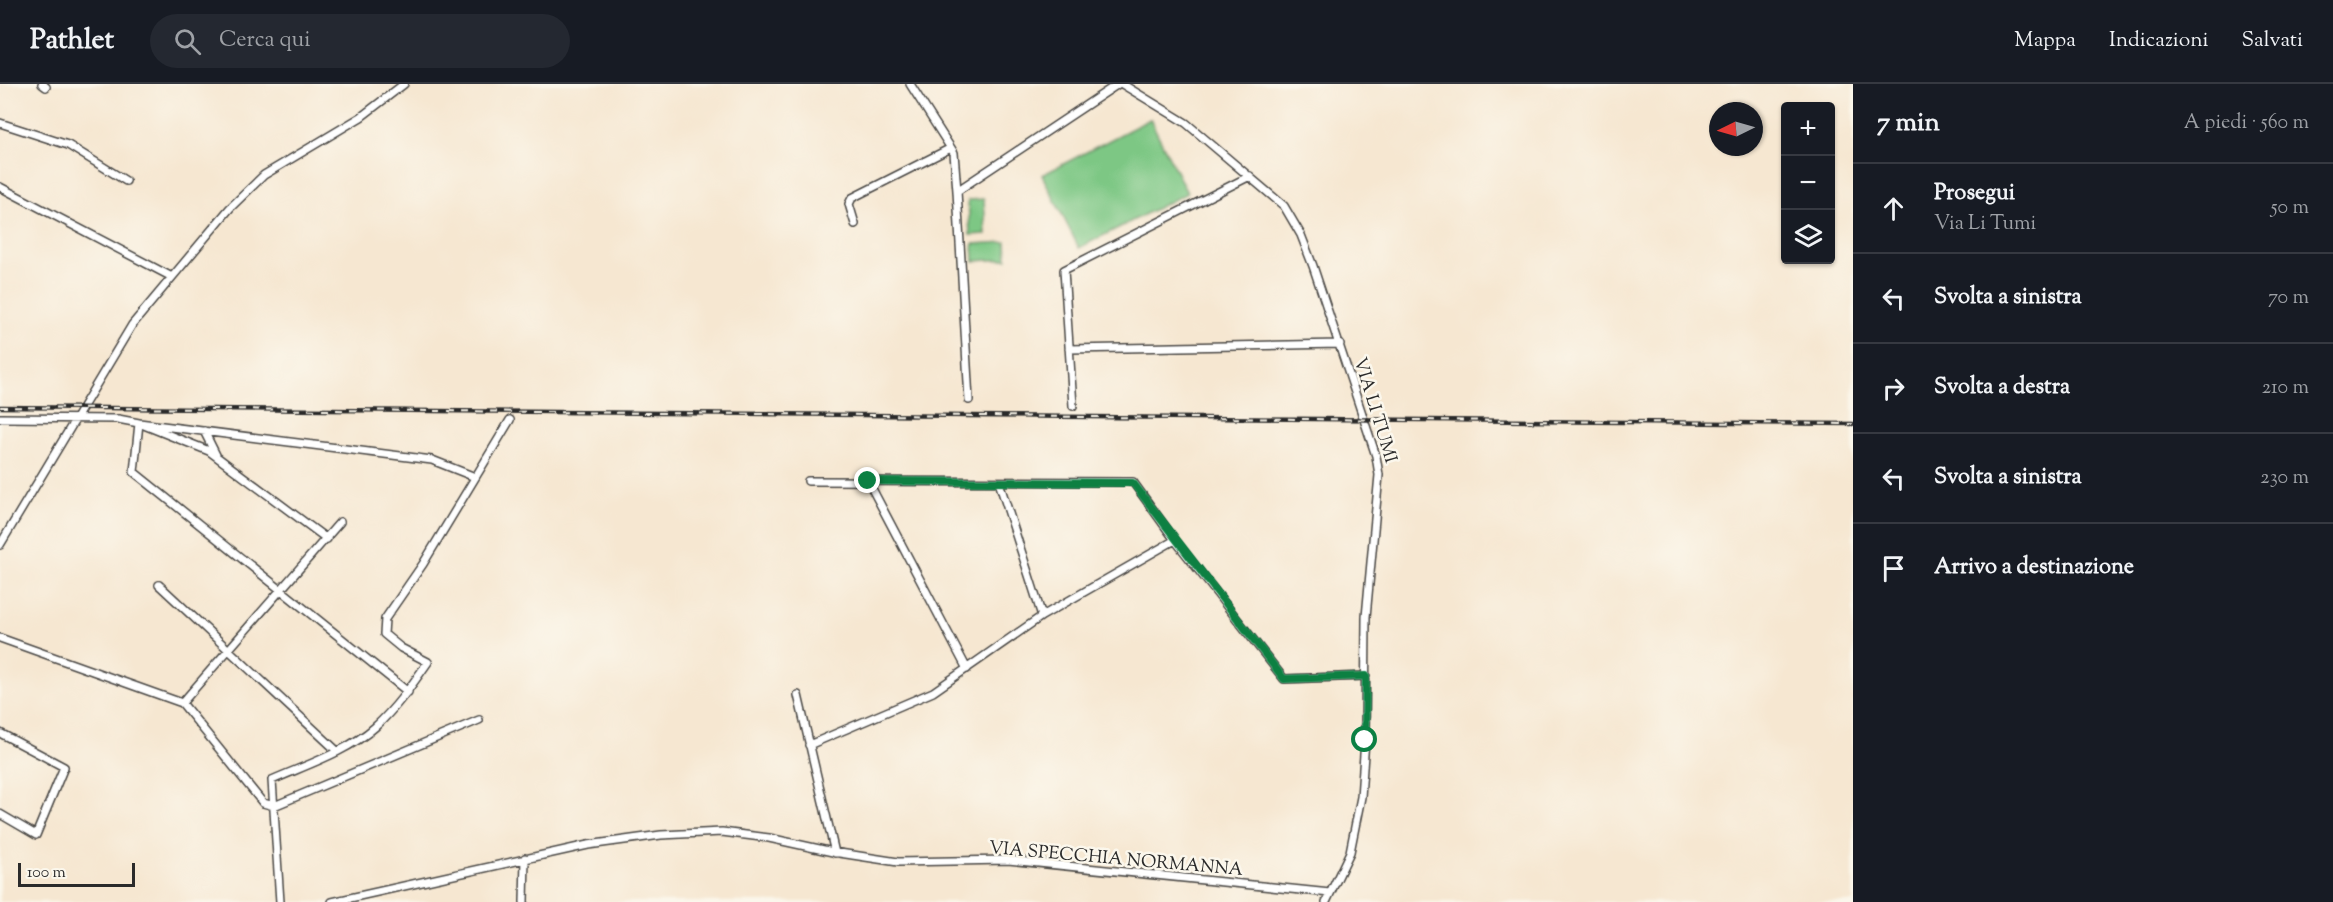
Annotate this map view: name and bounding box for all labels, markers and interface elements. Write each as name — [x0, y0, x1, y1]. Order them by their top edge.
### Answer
search box — [150, 14, 570, 68]
text: Pathlet — [30, 21, 114, 61]
icon: search — [171, 25, 204, 58]
text: Cerca qui — [219, 25, 310, 57]
text: Mappa — [2014, 26, 2076, 56]
text: Indicazioni — [2109, 26, 2209, 56]
text: Salvati — [2242, 26, 2303, 56]
north arrow — [1709, 102, 1763, 156]
map controls — [1781, 102, 1835, 264]
button: + — [1781, 102, 1835, 156]
text: 7 min — [1877, 105, 1940, 142]
text: A piedi · 560 m — [2184, 109, 2309, 138]
button: − — [1781, 156, 1835, 210]
text: Prosegui — [1934, 178, 2015, 210]
icon: ahead — [1877, 192, 1910, 225]
text: 50 m — [2271, 194, 2309, 223]
button: layers — [1781, 210, 1835, 264]
text: Via Li Tumi — [1934, 210, 2036, 239]
icon: left — [1877, 282, 1910, 315]
text: Svolta a sinistra — [1934, 282, 2082, 314]
text: 70 m — [2268, 284, 2309, 313]
street label: VIA LI TUMI — [1346, 355, 1403, 467]
icon: right — [1877, 372, 1910, 405]
text: Svolta a destra — [1934, 372, 2070, 404]
text: 210 m — [2262, 374, 2309, 403]
icon: left — [1877, 462, 1910, 495]
text: Svolta a sinistra — [1934, 462, 2082, 494]
text: 230 m — [2260, 464, 2309, 493]
route end — [854, 467, 880, 493]
icon: arrive — [1877, 552, 1910, 585]
text: Arrivo a destinazione — [1934, 552, 2134, 584]
route start — [1351, 726, 1377, 752]
street label: VIA SPECCHIA NORMANNA — [988, 836, 1244, 884]
scale bar — [18, 860, 135, 888]
text: 100 m — [27, 862, 66, 885]

